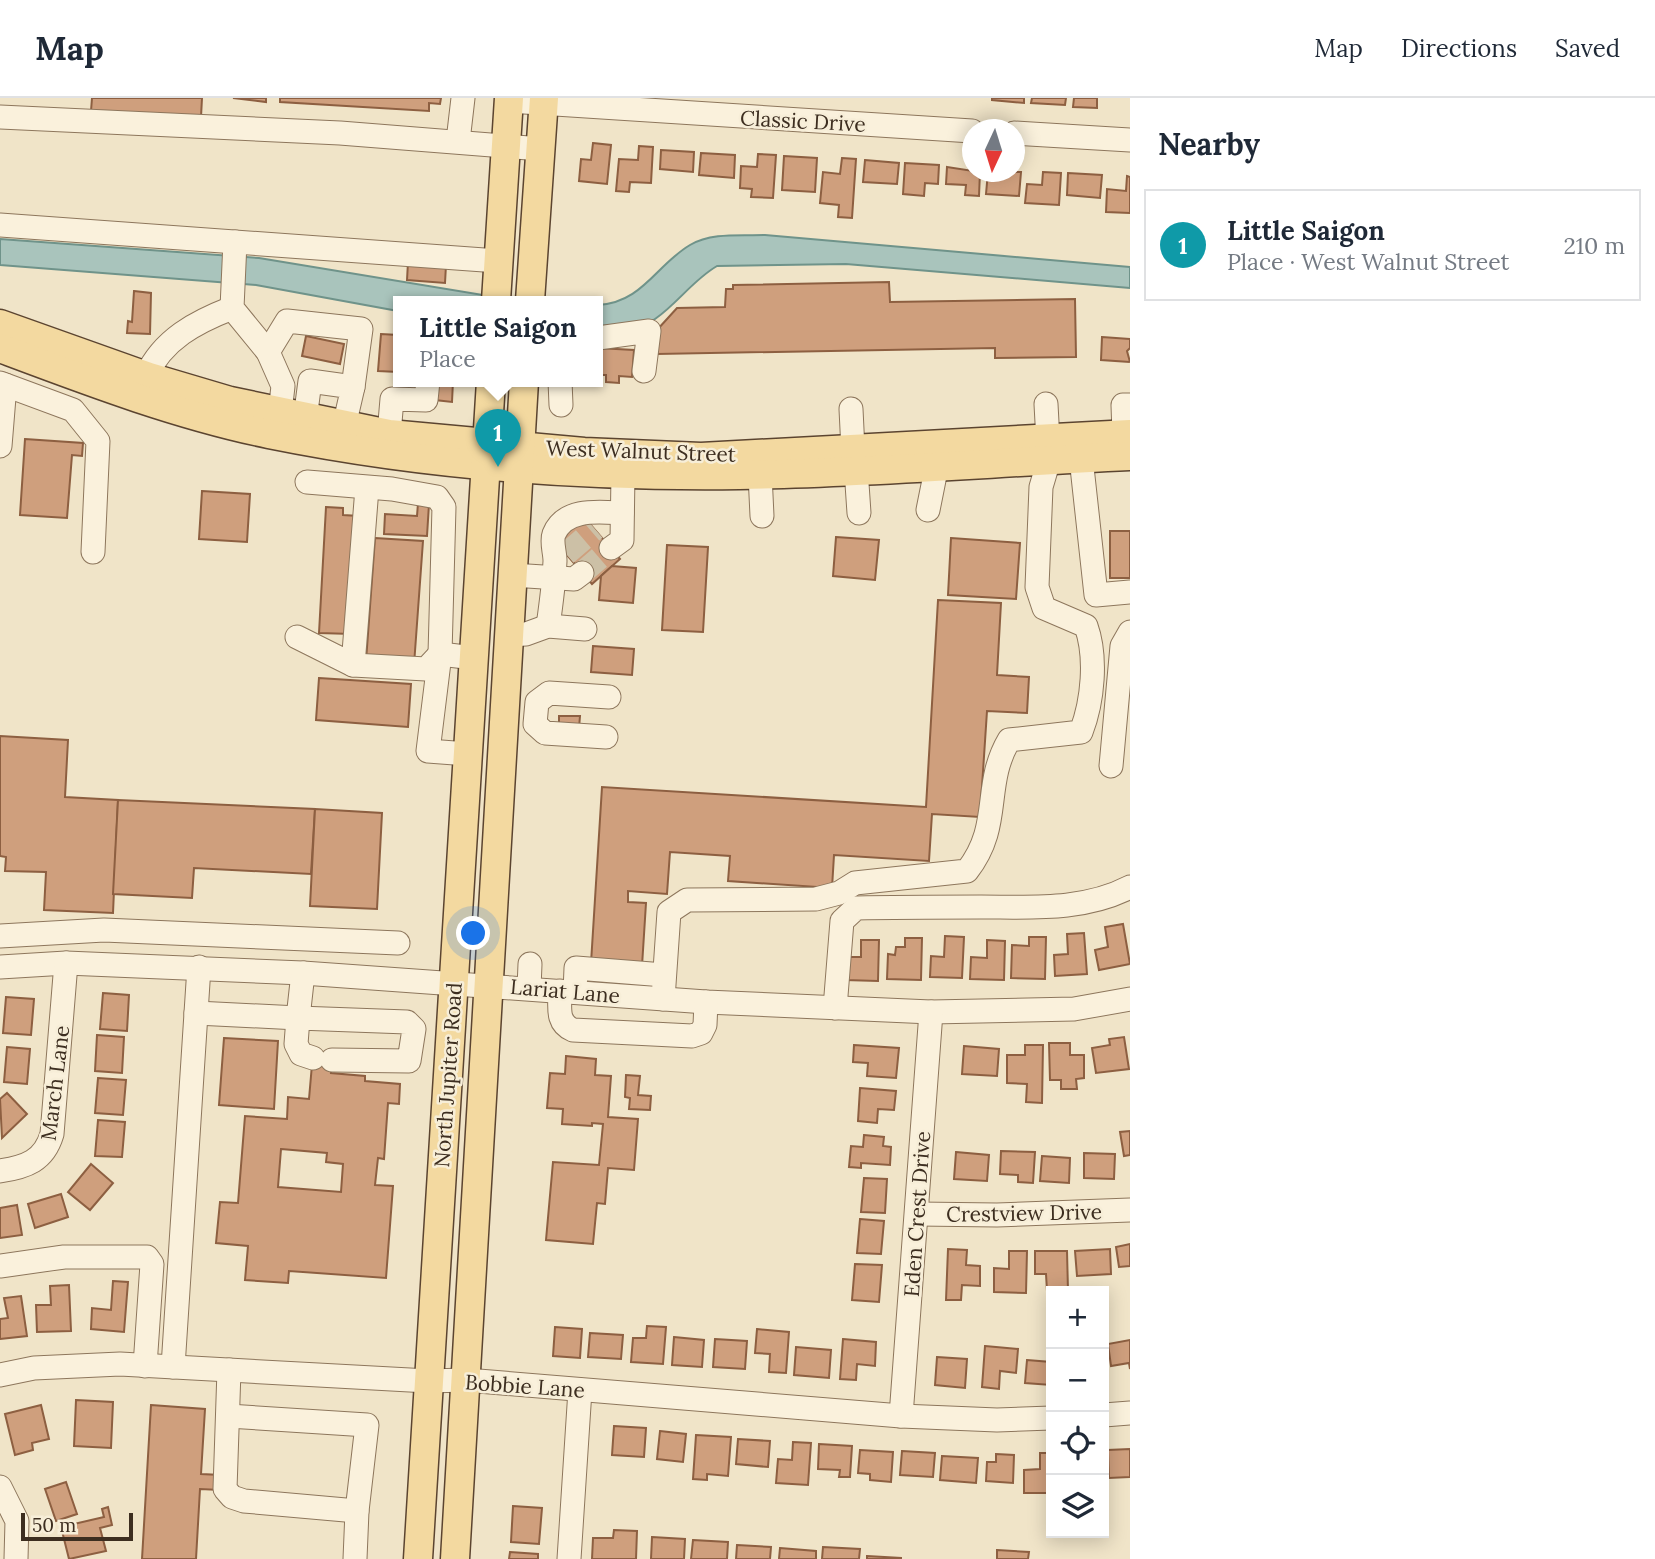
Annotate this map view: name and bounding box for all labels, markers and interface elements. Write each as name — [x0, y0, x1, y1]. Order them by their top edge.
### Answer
text: Map — [35, 27, 104, 69]
text: Map — [1314, 33, 1363, 64]
text: Directions — [1401, 33, 1517, 64]
text: Saved — [1555, 33, 1620, 64]
street label: Classic Drive — [739, 104, 867, 138]
north arrow — [962, 119, 1025, 182]
text: Nearby — [1158, 125, 1260, 163]
text: Little Saigon — [1227, 214, 1385, 247]
text: 1 — [1178, 231, 1188, 260]
text: 210 m — [1563, 231, 1625, 260]
text: Place · West Walnut Street — [1227, 247, 1509, 276]
popup — [393, 296, 603, 387]
text: Little Saigon — [419, 311, 577, 344]
text: Place — [419, 344, 476, 373]
pin: 1 — [475, 409, 521, 467]
street label: West Walnut Street — [546, 434, 737, 468]
your location — [456, 916, 490, 950]
street label: Lariat Lane — [509, 973, 621, 1009]
street label: North Jupiter Road — [428, 982, 468, 1168]
street label: March Lane — [35, 1024, 75, 1142]
street label: Eden Crest Drive — [898, 1130, 936, 1298]
street label: Crestview Drive — [946, 1198, 1102, 1228]
map controls — [1046, 1286, 1109, 1538]
button: + — [1046, 1286, 1109, 1349]
button: − — [1046, 1349, 1109, 1412]
street label: Bobbie Lane — [464, 1368, 586, 1404]
button: locate — [1046, 1412, 1109, 1475]
button: layers — [1046, 1475, 1109, 1538]
scale bar — [21, 1510, 133, 1542]
text: 50 m — [32, 1513, 76, 1537]

